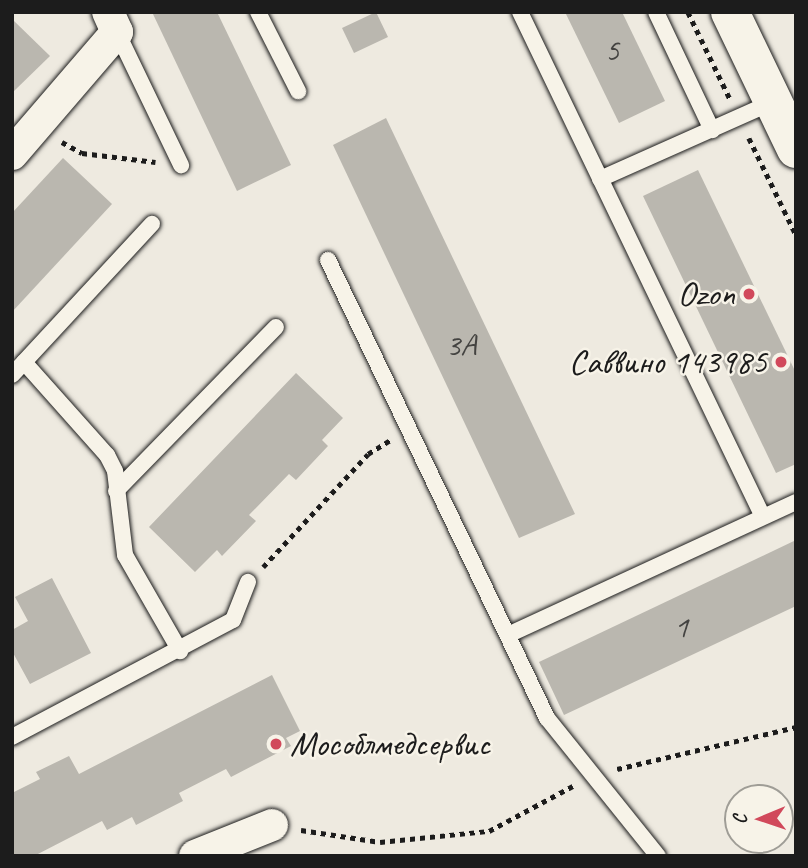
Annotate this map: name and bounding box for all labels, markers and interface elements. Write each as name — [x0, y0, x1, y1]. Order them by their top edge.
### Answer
house number: 5 — [605, 31, 619, 69]
place label: Ozon — [677, 273, 735, 315]
marker: Ozon — [741, 286, 757, 302]
house number: 3А — [446, 326, 476, 364]
place label: Саввино 143985 — [569, 341, 767, 383]
marker: Саввино 143985 — [773, 354, 789, 370]
house number: 1 — [674, 608, 688, 646]
place label: Мособлмедсервис — [290, 723, 490, 765]
marker: Мособлмедсервис — [268, 736, 284, 752]
north arrow — [724, 784, 794, 854]
text: С — [728, 815, 752, 825]

